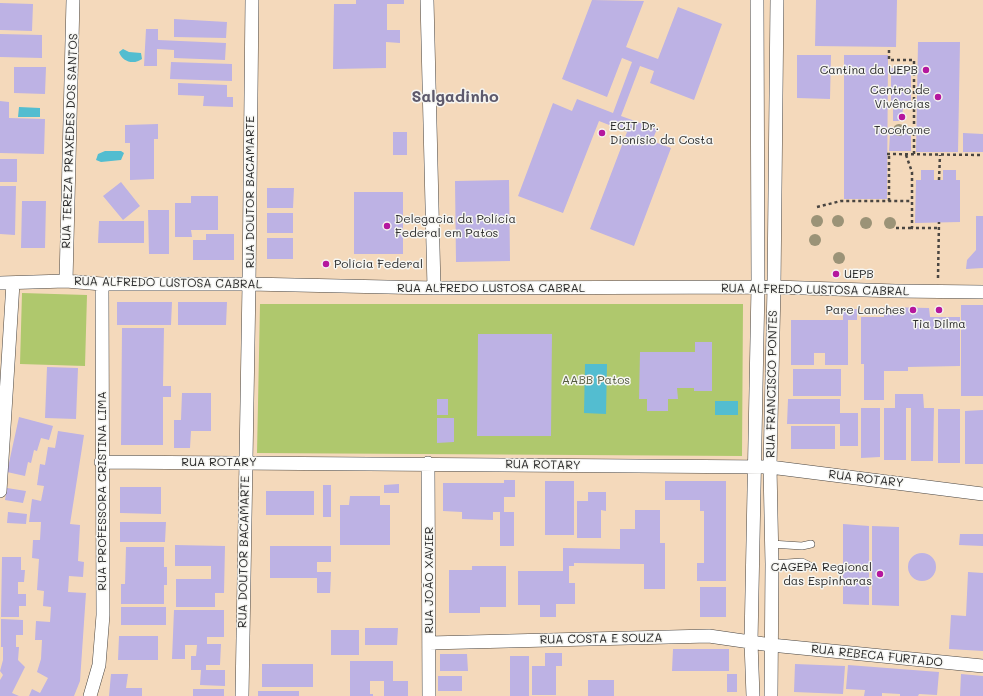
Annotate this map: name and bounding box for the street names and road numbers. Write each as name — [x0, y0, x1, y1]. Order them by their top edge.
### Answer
street label: RUA TEREZA PRAXEDES DOS SANTOS — [59, 33, 81, 249]
street label: RUA DOUTOR BACAMARTE — [243, 116, 257, 268]
street label: RUA ALFREDO LUSTOSA CABRAL — [74, 274, 262, 292]
street label: RUA ALFREDO LUSTOSA CABRAL — [397, 281, 585, 295]
street label: RUA ALFREDO LUSTOSA CABRAL — [721, 281, 909, 299]
street label: RUA FRANCISCO PONTES — [764, 310, 780, 458]
street label: RUA PROFESSORA CRISTINA LIMA — [95, 391, 109, 591]
street label: RUA ROTARY — [181, 455, 257, 469]
street label: RUA ROTARY — [505, 457, 581, 473]
street label: RUA ROTARY — [828, 467, 904, 491]
street label: RUA DOUTOR BACAMARTE — [235, 476, 253, 628]
street label: RUA JOÃO XAVIER — [422, 527, 436, 633]
street label: RUA COSTA E SOUZA — [539, 631, 663, 647]
street label: RUA REBECA FURTADO — [810, 642, 944, 670]

